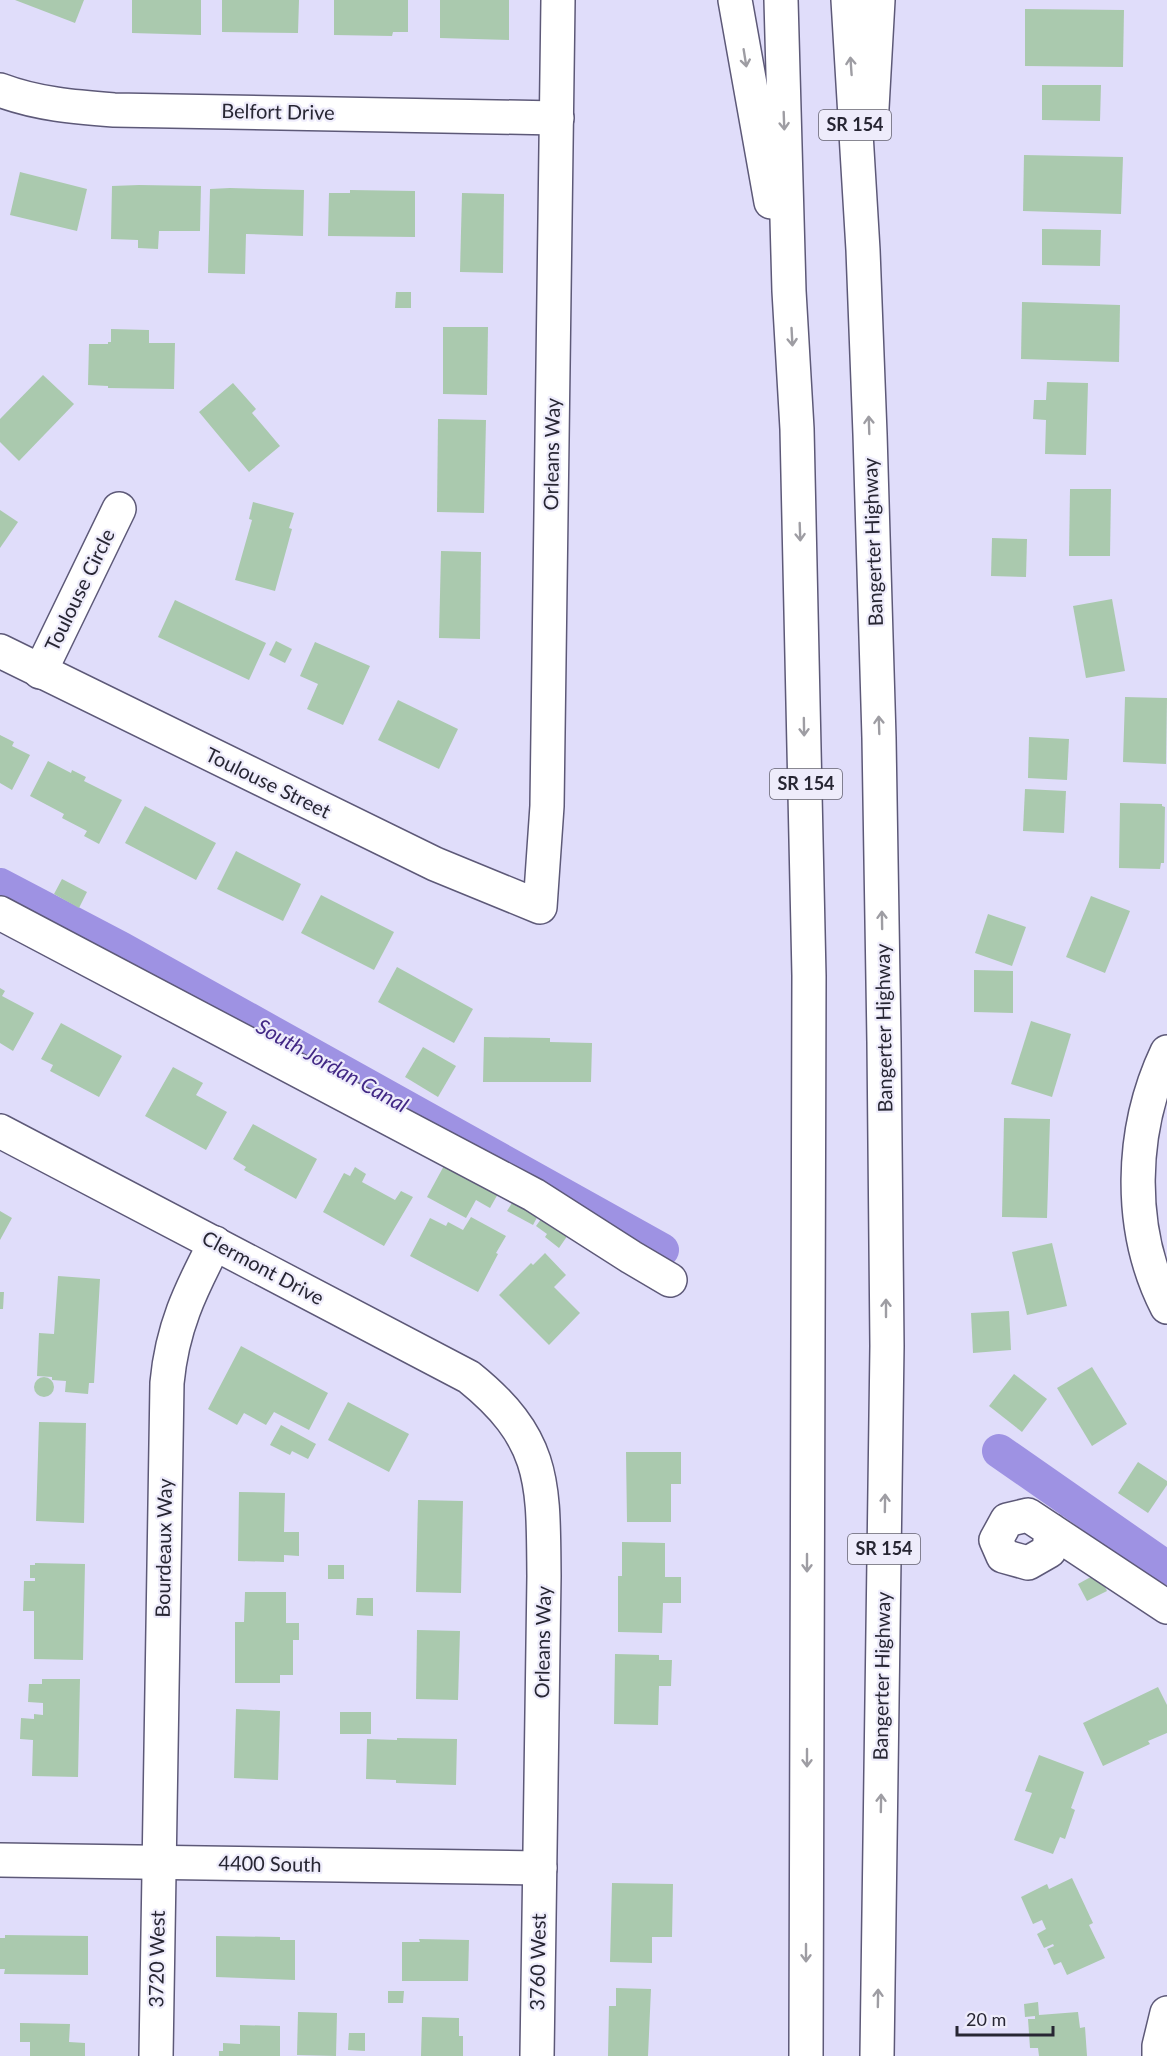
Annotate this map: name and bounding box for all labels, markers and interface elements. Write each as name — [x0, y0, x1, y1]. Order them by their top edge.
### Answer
one-way arrow — [739, 47, 750, 67]
one-way arrow — [846, 57, 857, 77]
street label: Belfort Drive — [221, 98, 335, 124]
road number: SR 154 — [819, 110, 891, 140]
one-way arrow — [779, 111, 790, 130]
one-way arrow — [787, 326, 798, 346]
street label: Orleans Way — [538, 397, 564, 510]
one-way arrow — [864, 416, 875, 436]
street label: Bangerter Highway — [857, 457, 887, 627]
one-way arrow — [794, 521, 806, 541]
street label: Toulouse Circle — [39, 524, 119, 655]
one-way arrow — [799, 716, 810, 736]
one-way arrow — [873, 716, 884, 736]
street label: Toulouse Street — [202, 741, 335, 823]
road number: SR 154 — [770, 769, 842, 799]
one-way arrow — [877, 911, 888, 931]
street label: Bangerter Highway — [870, 943, 896, 1113]
water label: South Jordan Canal — [253, 1013, 413, 1117]
street label: Clermont Drive — [198, 1225, 329, 1309]
one-way arrow — [880, 1298, 892, 1318]
street label: Bourdeaux Way — [150, 1477, 176, 1618]
one-way arrow — [879, 1493, 890, 1513]
road number: SR 154 — [848, 1534, 920, 1564]
one-way arrow — [801, 1553, 813, 1573]
street label: Orleans Way — [529, 1585, 555, 1698]
street label: Bangerter Highway — [868, 1591, 894, 1760]
one-way arrow — [801, 1748, 813, 1768]
one-way arrow — [875, 1793, 887, 1813]
street label: 4400 South — [218, 1850, 322, 1876]
street label: 3720 West — [143, 1910, 169, 2008]
street label: 3760 West — [524, 1913, 550, 2011]
one-way arrow — [800, 1943, 812, 1963]
one-way arrow — [872, 1988, 884, 2008]
scale bar — [957, 1999, 1053, 2037]
text: 20 m — [966, 2008, 1006, 2030]

